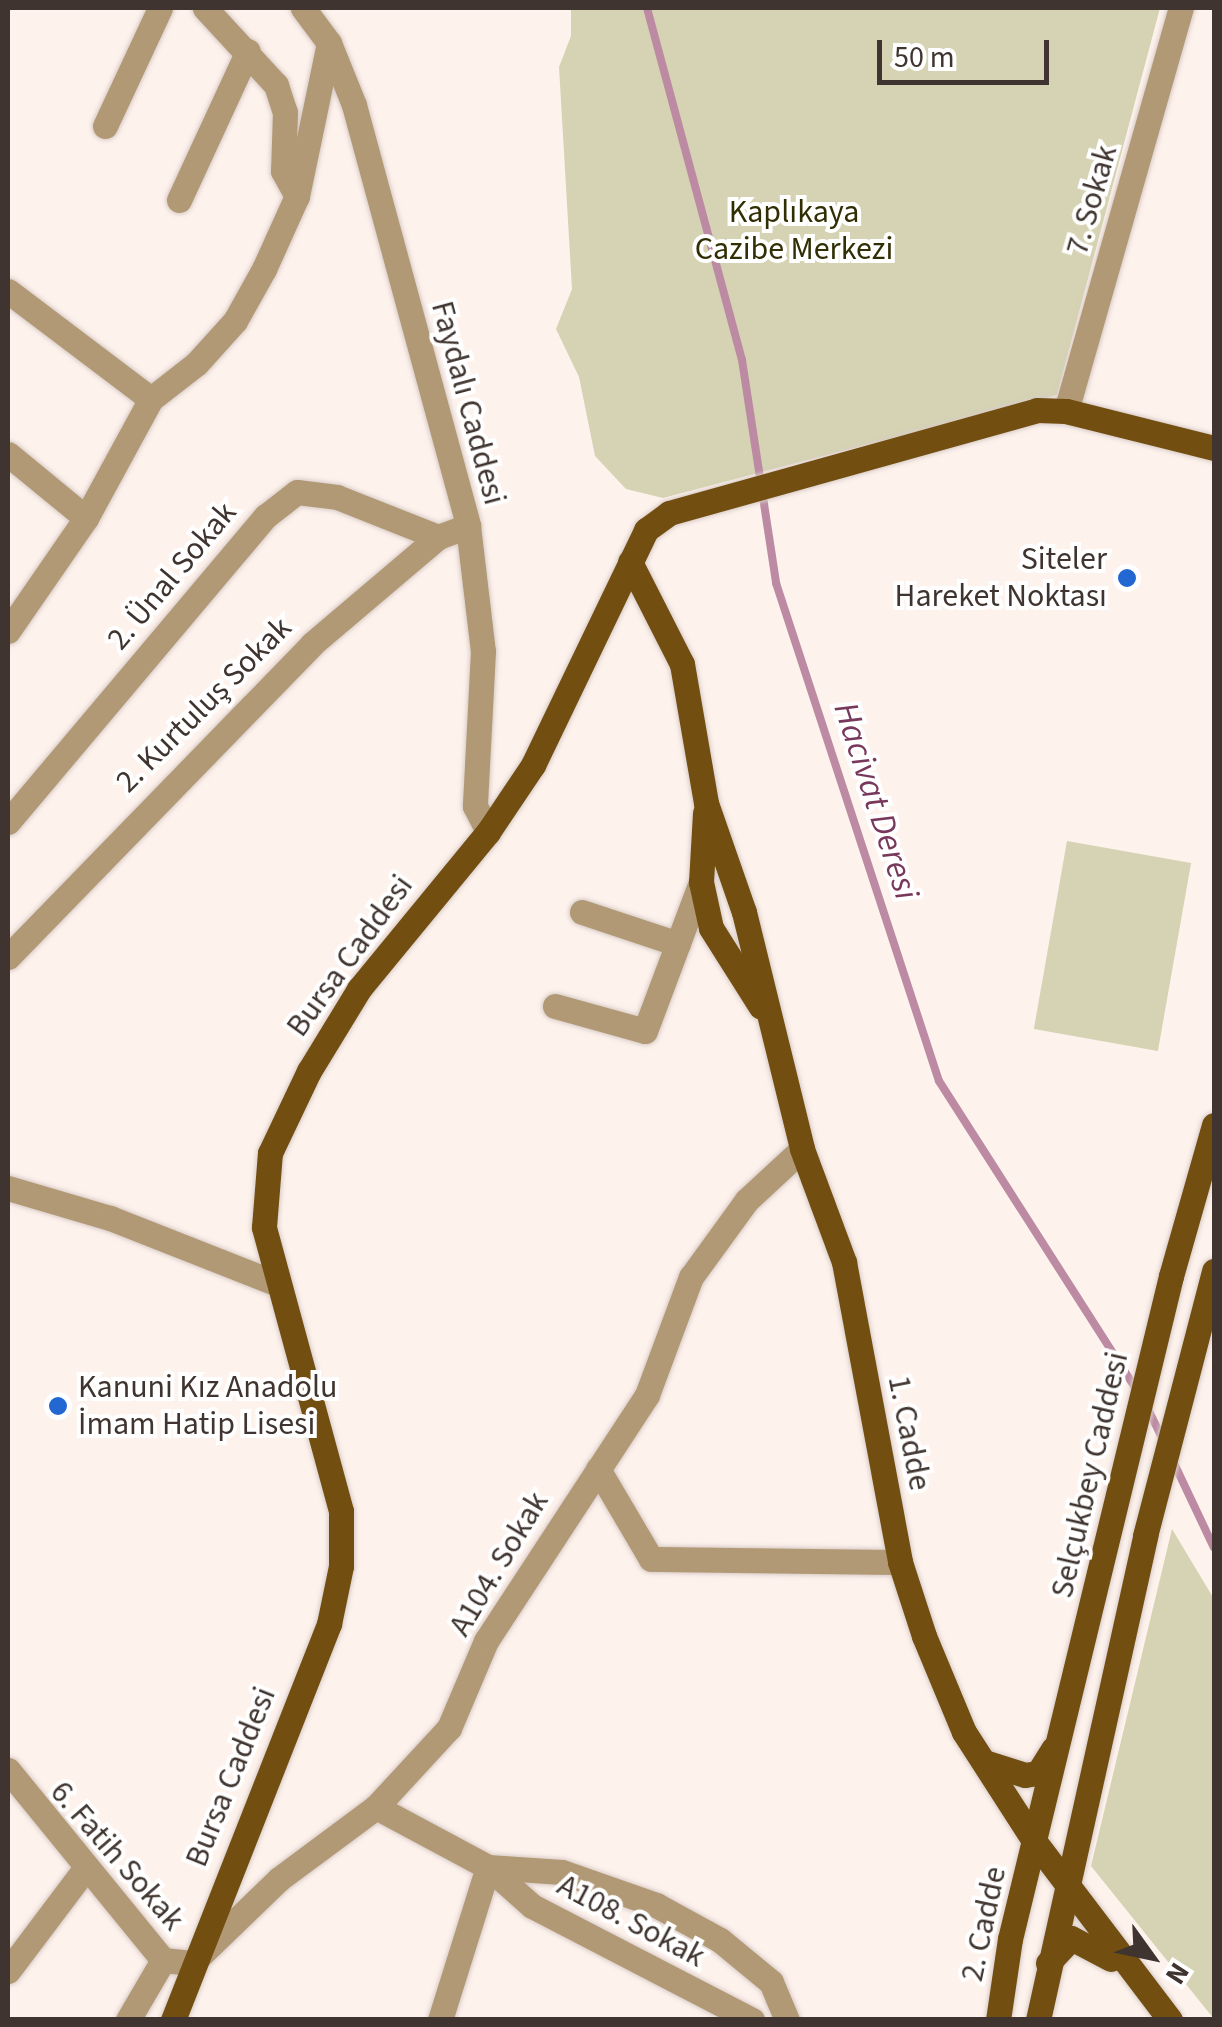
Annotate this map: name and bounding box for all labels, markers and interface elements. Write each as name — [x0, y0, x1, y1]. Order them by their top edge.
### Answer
scale bar — [882, 20, 1054, 82]
text: 50 m — [894, 36, 955, 79]
street label: 7. Sokak — [1058, 141, 1126, 259]
park label: Kaplıkaya Cazibe Merkezi — [695, 194, 893, 269]
street label: Faydalı Caddesi — [422, 297, 514, 509]
street label: 2. Ünal Sokak — [99, 494, 245, 658]
place label: Siteler Hareket Noktası — [895, 541, 1107, 616]
marker: Siteler Hareket Noktası — [1116, 567, 1138, 589]
street label: 2. Kurtuluş Sokak — [108, 609, 300, 801]
water label: Hacivat Deresi — [824, 697, 928, 905]
street label: Bursa Caddesi — [279, 868, 421, 1044]
street label: Selçukbey Caddesi — [1043, 1348, 1137, 1602]
place label: Kanuni Kız Anadolu İmam Hatip Lisesi — [78, 1369, 337, 1444]
street label: 1. Cadde — [879, 1372, 939, 1494]
marker: Kanuni Kız Anadolu İmam Hatip Lisesi — [47, 1395, 69, 1417]
street label: A104. Sokak — [441, 1485, 557, 1643]
street label: Bursa Caddesi — [178, 1682, 284, 1872]
street label: 6. Fatih Sokak — [42, 1774, 192, 1938]
street label: 2. Cadde — [953, 1863, 1015, 1985]
street label: A108. Sokak — [551, 1866, 711, 1976]
north arrow — [1102, 1907, 1202, 2007]
text: N — [1155, 1955, 1199, 1992]

